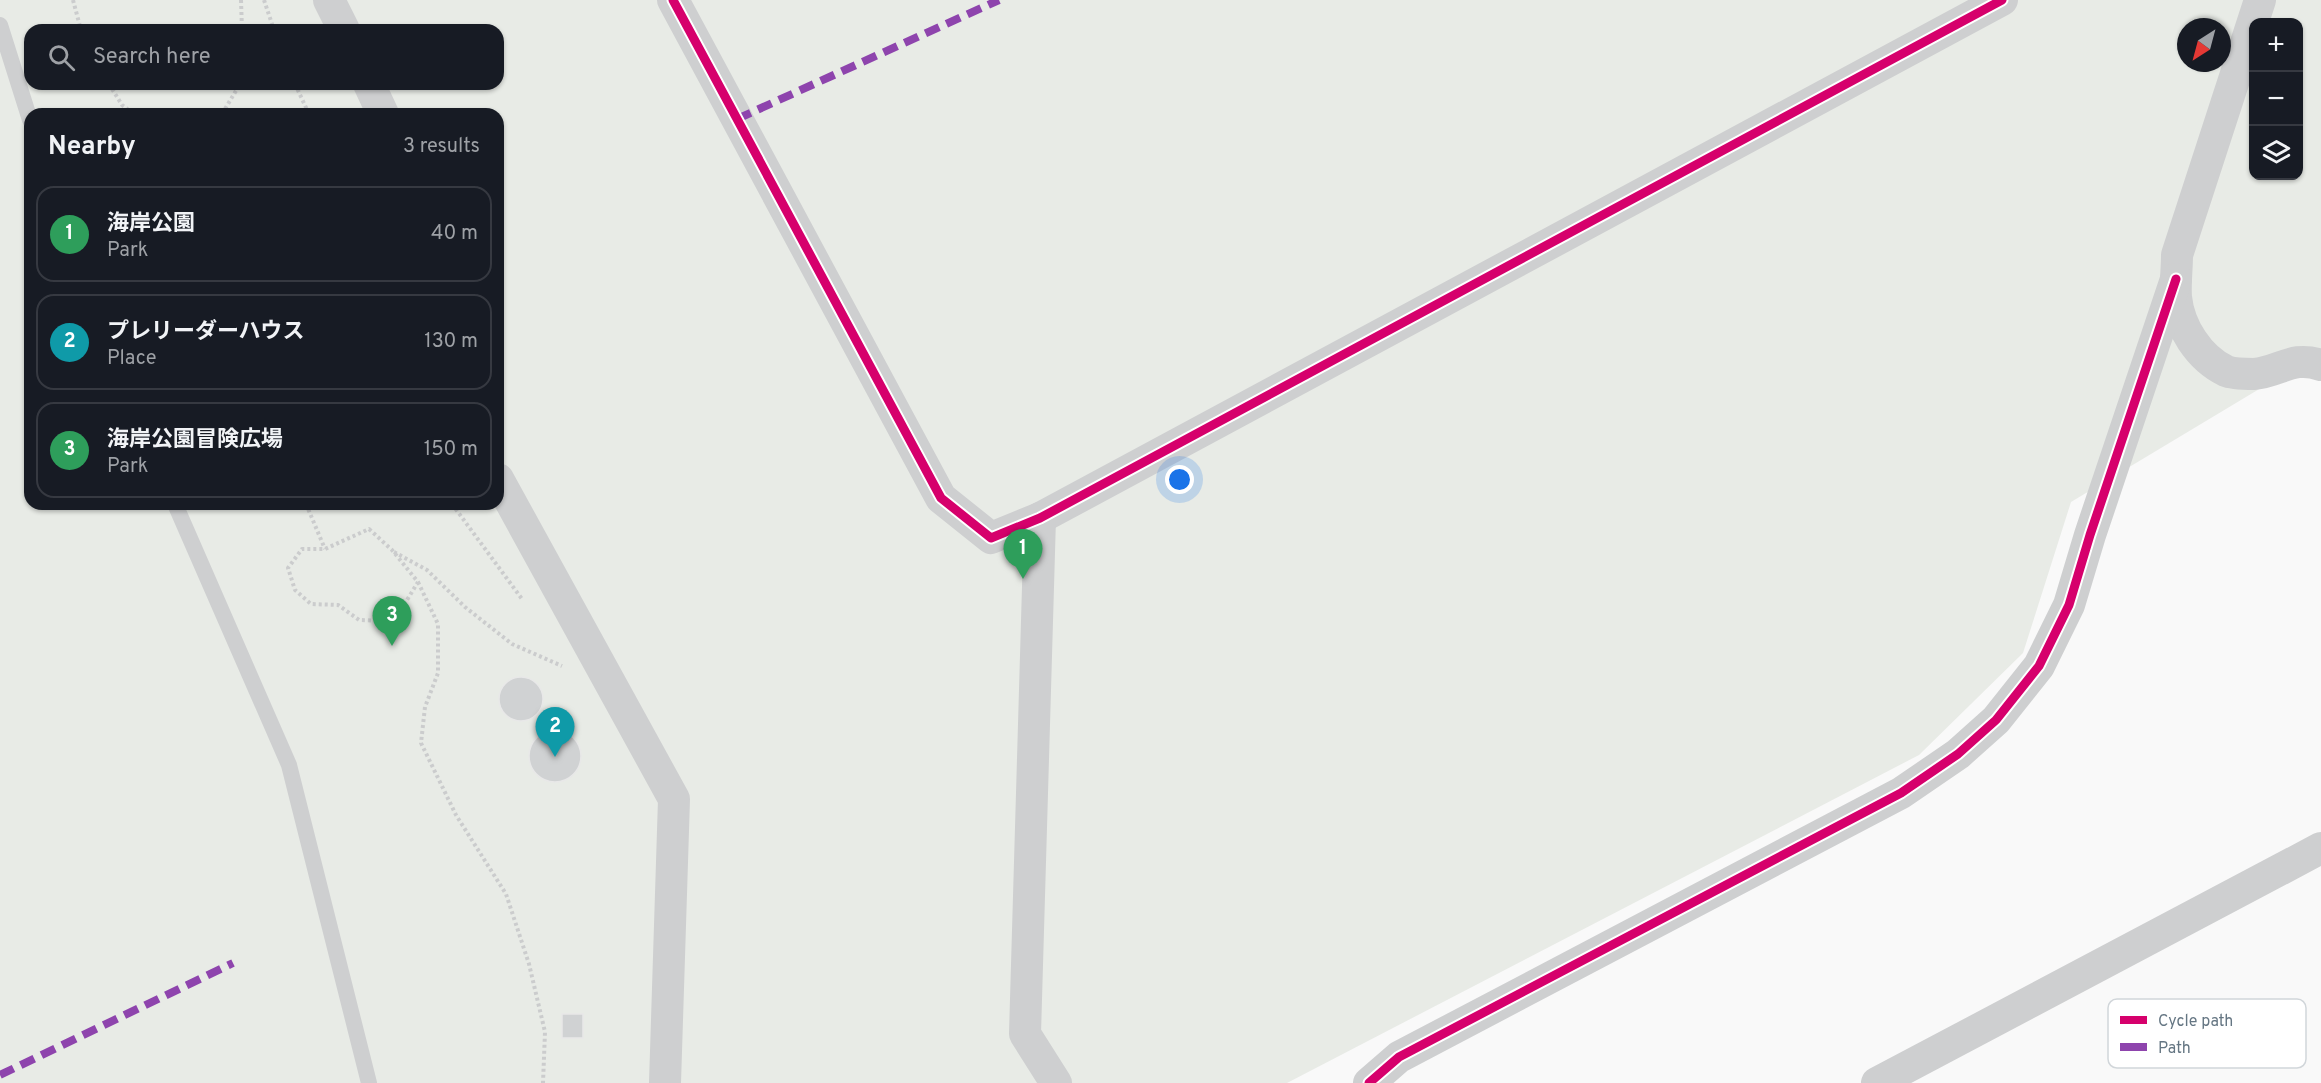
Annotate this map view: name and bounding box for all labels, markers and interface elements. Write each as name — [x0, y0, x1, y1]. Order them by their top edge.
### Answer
north arrow — [2177, 18, 2231, 72]
map controls — [2249, 18, 2303, 180]
button: + — [2249, 18, 2303, 72]
search box — [24, 24, 504, 90]
icon: search — [45, 41, 78, 74]
text: Search here — [93, 44, 211, 71]
button: − — [2249, 72, 2303, 126]
button: layers — [2249, 126, 2303, 180]
text: Nearby — [48, 131, 136, 164]
text: 3 results — [403, 134, 480, 160]
text: 海岸公園 — [107, 211, 195, 238]
text: 1 — [66, 221, 74, 247]
text: 40 m — [431, 221, 478, 247]
text: Park — [107, 238, 148, 264]
text: プレリーダーハウス — [107, 319, 305, 346]
text: 2 — [63, 329, 76, 355]
text: 130 m — [424, 329, 478, 355]
text: Place — [107, 346, 157, 372]
text: 海岸公園冒険広場 — [107, 427, 283, 454]
text: 3 — [64, 437, 76, 463]
text: 150 m — [424, 437, 478, 463]
text: Park — [107, 454, 148, 480]
your location — [1165, 465, 1194, 494]
pin: 1 — [1004, 530, 1042, 579]
pin: 3 — [372, 596, 412, 646]
pin: 2 — [536, 708, 574, 757]
legend — [2108, 999, 2306, 1068]
text: Cycle path — [2158, 1012, 2233, 1032]
text: Path — [2158, 1039, 2191, 1059]

